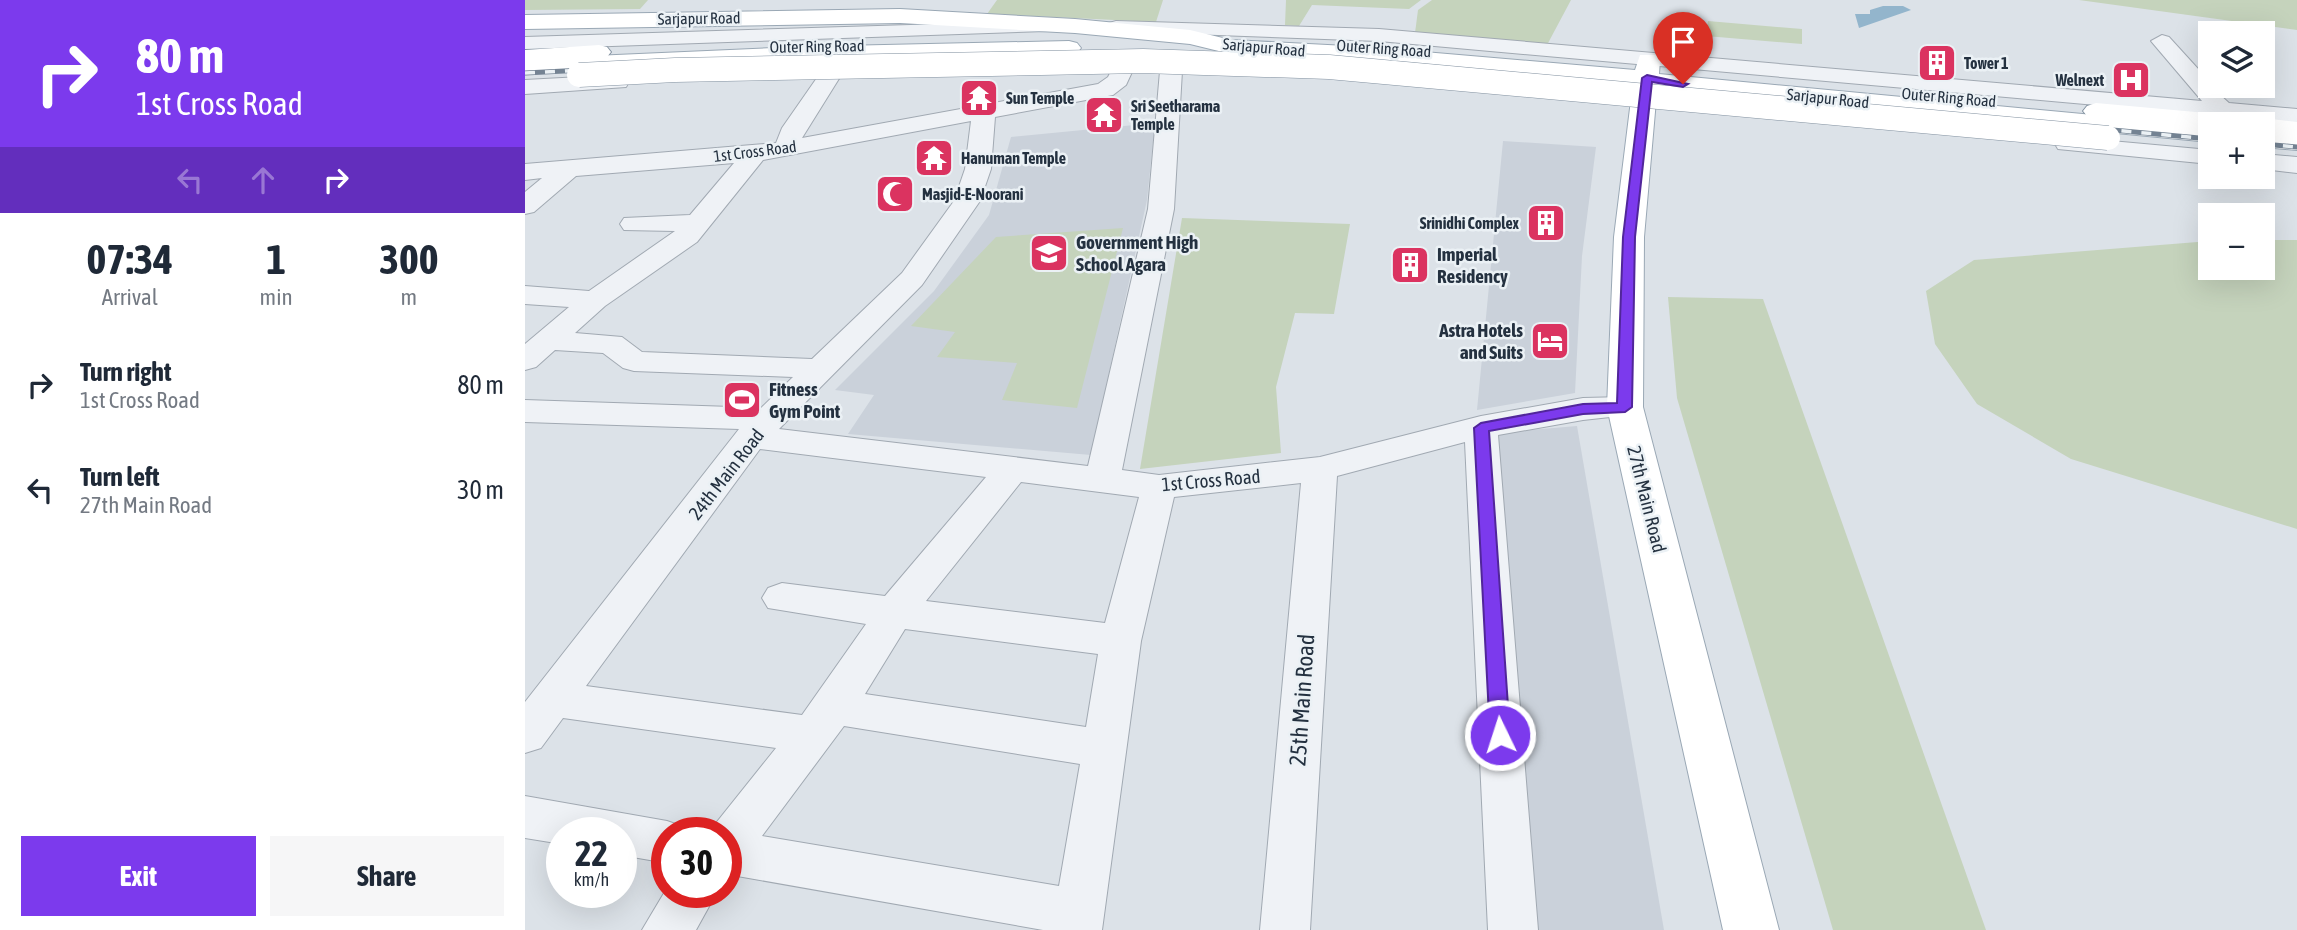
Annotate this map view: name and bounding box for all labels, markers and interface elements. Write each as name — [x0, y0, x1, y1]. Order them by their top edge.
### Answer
street label: Sarjapur Road — [657, 8, 741, 29]
pin — [1653, 12.0, 1713, 84]
map controls — [2198, 21, 2275, 280]
button: layers — [2198, 21, 2275, 98]
icon: arrive — [1664, 23, 1702, 61]
text: 80 m — [136, 27, 224, 83]
icon: right — [21, 28, 112, 119]
street label: Sarjapur Road — [1222, 34, 1306, 61]
street label: Outer Ring Road — [769, 36, 865, 57]
street label: Outer Ring Road — [1336, 36, 1432, 61]
building icon: Tower 1 — [1916, 42, 1958, 84]
place label: Tower 1 — [1964, 54, 2009, 72]
hospital icon: Welnext — [2110, 59, 2152, 101]
place label: Welnext — [2054, 71, 2104, 89]
temple icon: Sun Temple — [958, 77, 1000, 119]
street label: Outer Ring Road — [1901, 84, 1997, 111]
text: 1st Cross Road — [136, 85, 303, 122]
street label: Sarjapur Road — [1786, 85, 1870, 112]
place label: Sun Temple — [1006, 89, 1074, 107]
temple icon: Sri Seetharama Temple — [1083, 94, 1125, 136]
place label: Sri Seetharama Temple — [1131, 97, 1220, 133]
button: + — [2198, 112, 2275, 189]
street label: 1st Cross Road — [712, 137, 798, 165]
temple icon: Hanuman Temple — [913, 137, 955, 179]
place label: Hanuman Temple — [961, 149, 1066, 167]
icon: left — [171, 161, 209, 199]
icon: ahead — [244, 161, 282, 199]
icon: right — [317, 161, 355, 199]
mosque icon: Masjid-E-Noorani — [874, 173, 916, 215]
place label: Masjid-E-Noorani — [922, 185, 1024, 203]
building icon: Srinidhi Complex — [1525, 202, 1567, 244]
button: − — [2198, 203, 2275, 280]
place label: Srinidhi Complex — [1420, 214, 1520, 232]
place label: Government High School Agara — [1076, 231, 1198, 275]
school or university icon: Government High School Agara — [1028, 232, 1070, 274]
text: 07:34 — [87, 235, 173, 283]
text: 1 — [266, 235, 286, 283]
text: 300 — [379, 235, 438, 283]
place label: Imperial Residency — [1437, 243, 1508, 287]
building icon: Imperial Residency — [1389, 244, 1431, 286]
text: Arrival — [102, 284, 158, 310]
text: min — [260, 284, 293, 310]
text: m — [401, 284, 417, 310]
place label: Astra Hotels and Suits — [1438, 319, 1523, 363]
hotel icon: Astra Hotels and Suits — [1529, 320, 1571, 362]
text: Turn right — [80, 357, 171, 387]
icon: right — [21, 366, 59, 404]
text: 80 m — [457, 370, 504, 400]
place label: Fitness Gym Point — [769, 378, 841, 422]
sports icon: Fitness Gym Point — [721, 379, 763, 421]
text: 1st Cross Road — [80, 387, 200, 413]
street label: 24th Main Road — [684, 424, 768, 524]
street label: 27th Main Road — [1623, 443, 1671, 555]
text: Turn left — [80, 462, 160, 492]
street label: 1st Cross Road — [1161, 465, 1261, 495]
icon: left — [21, 471, 59, 509]
text: 30 m — [457, 475, 504, 505]
text: 27th Main Road — [80, 492, 212, 518]
street label: 25th Main Road — [1284, 633, 1320, 767]
position arrow — [1463, 698, 1537, 772]
speed limit sign: 30 — [651, 817, 742, 908]
text: 22 — [575, 833, 608, 873]
button: Exit — [21, 836, 256, 916]
button: Share — [270, 836, 504, 916]
text: km/h — [574, 869, 609, 890]

